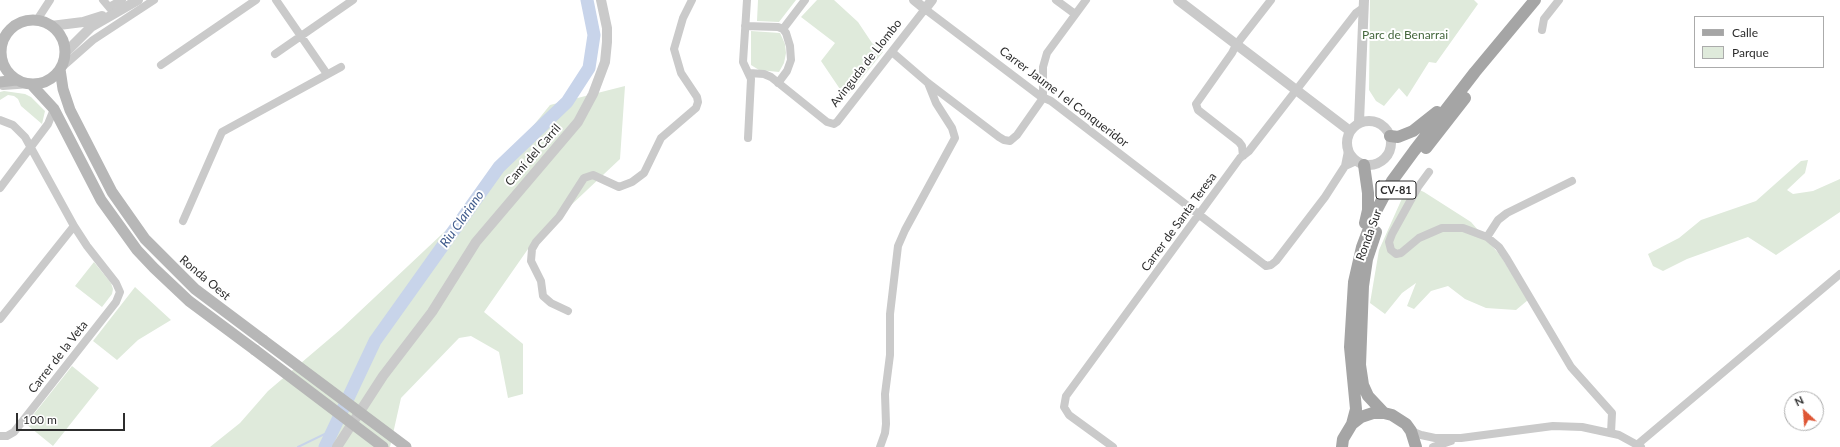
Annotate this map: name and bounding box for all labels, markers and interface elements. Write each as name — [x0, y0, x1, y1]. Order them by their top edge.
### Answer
street label: Avinguda de Llombo — [827, 16, 905, 110]
legend — [1694, 16, 1824, 68]
text: Calle — [1732, 25, 1758, 40]
park label: Parc de Benarrai — [1362, 28, 1448, 42]
street label: Carrer Jaume I el Conqueridor — [997, 44, 1131, 150]
text: Parque — [1732, 45, 1769, 60]
street label: Camí del Carril — [502, 121, 564, 189]
street label: Carrer de Santa Teresa — [1138, 170, 1220, 274]
road number: CV-81 — [1376, 181, 1416, 199]
water label: Riu Clariano — [437, 188, 487, 250]
street label: Ronda Sur — [1353, 207, 1385, 263]
street label: Ronda Oest — [177, 253, 233, 303]
street label: Carrer de la Veta — [25, 318, 91, 396]
north arrow — [1784, 391, 1824, 431]
text: N — [1792, 393, 1806, 408]
scale bar — [18, 405, 127, 431]
text: 100 m — [23, 412, 57, 427]

